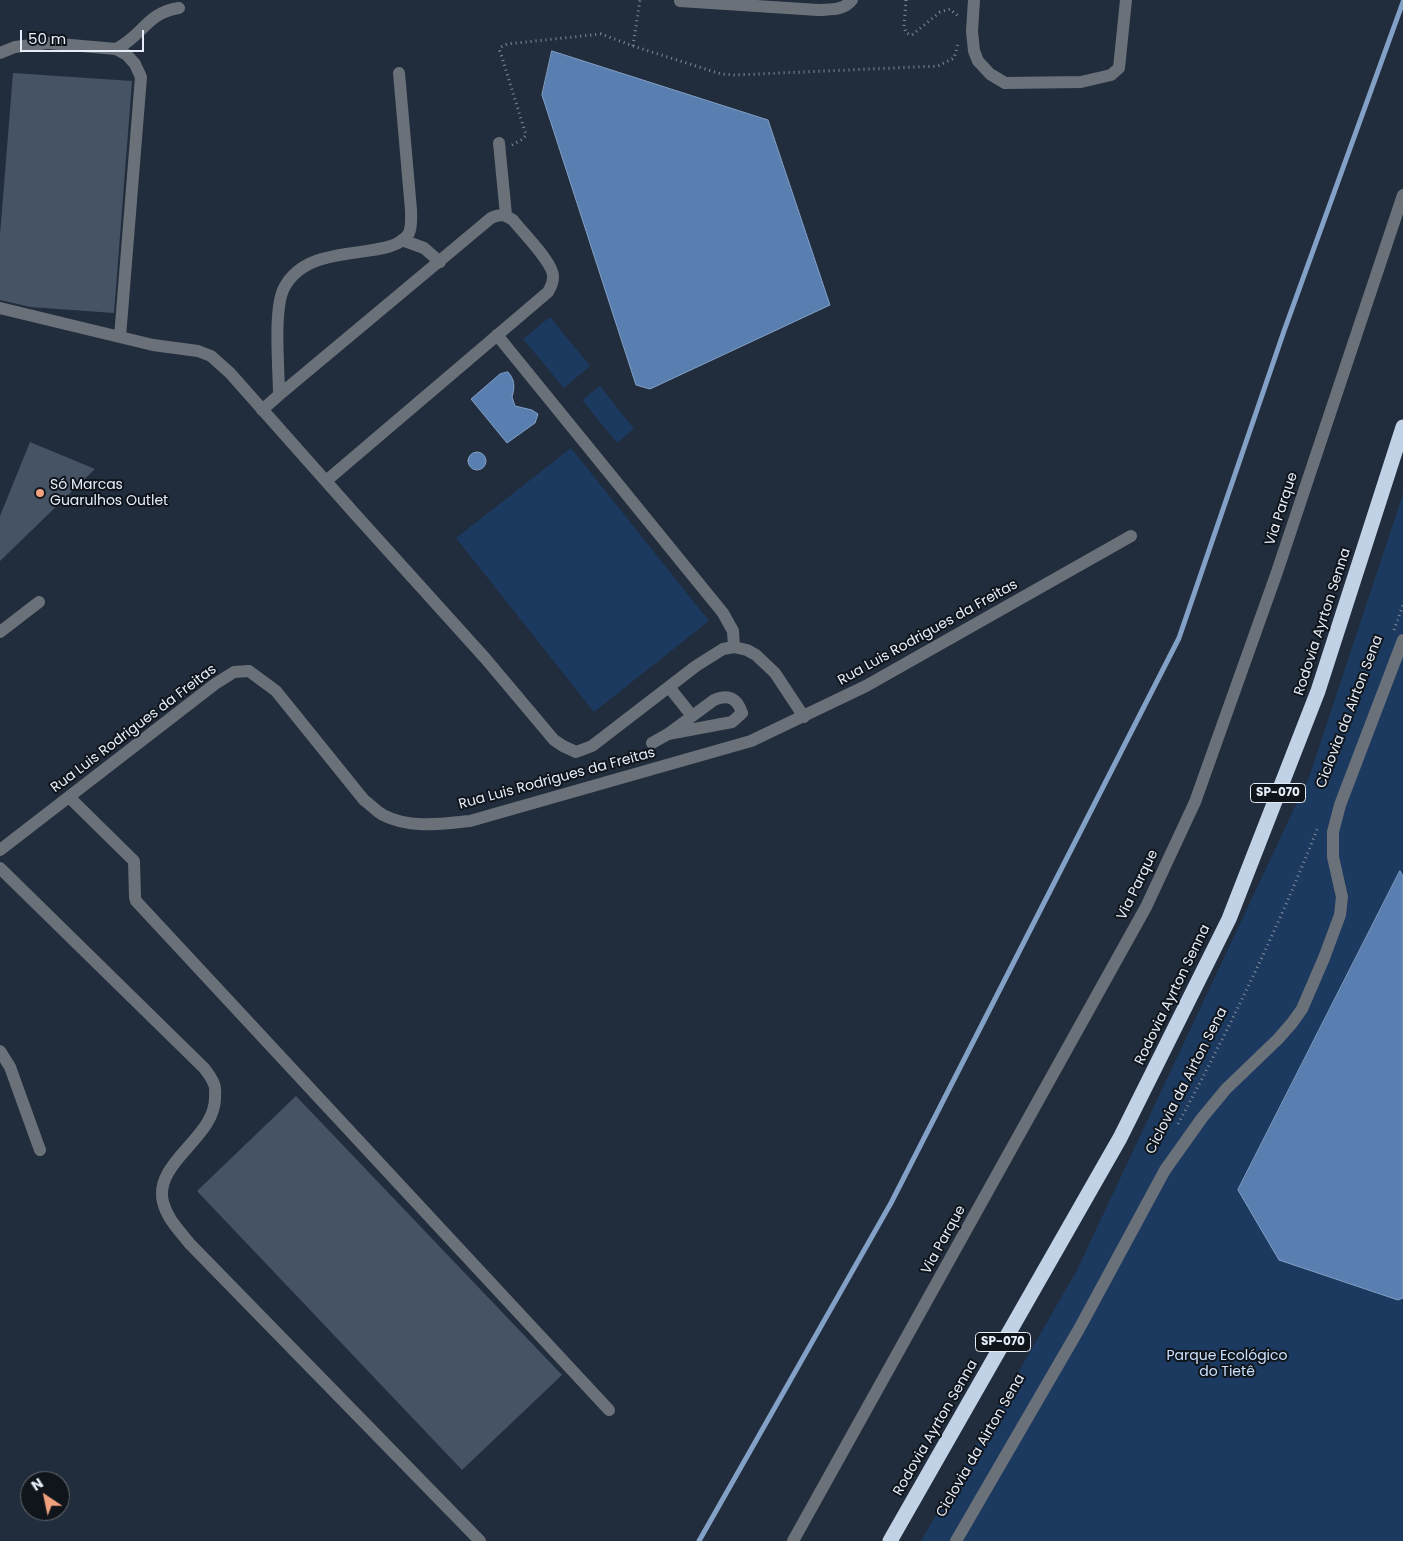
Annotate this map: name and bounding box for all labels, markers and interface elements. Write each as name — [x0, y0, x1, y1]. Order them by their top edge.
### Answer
scale bar — [22, 20, 146, 52]
text: 50 m — [28, 28, 66, 49]
street label: Via Parque — [1262, 470, 1302, 548]
place label: Só Marcas Guarulhos Outlet — [50, 477, 168, 510]
marker: Só Marcas Guarulhos Outlet — [34, 487, 46, 499]
street label: Rodovia Ayrton Senna — [1291, 546, 1355, 698]
street label: Rua Luis Rodrigues da Freitas — [835, 576, 1021, 690]
street label: Ciclovia da Airton Sena — [1313, 633, 1387, 791]
street label: Rua Luis Rodrigues da Freitas — [48, 661, 220, 797]
street label: Rua Luis Rodrigues da Freitas — [457, 745, 657, 813]
road number: SP-070 — [1250, 784, 1306, 802]
street label: Via Parque — [1114, 847, 1162, 923]
street label: Rodovia Ayrton Senna — [1132, 922, 1214, 1068]
street label: Ciclovia da Airton Sena — [1143, 1005, 1231, 1157]
street label: Via Parque — [918, 1203, 970, 1277]
road number: SP-070 — [976, 1332, 1030, 1351]
park label: Parque Ecológico do Tietê — [1166, 1348, 1288, 1380]
street label: Rodovia Ayrton Senna — [890, 1357, 982, 1499]
street label: Ciclovia da Airton Sena — [933, 1371, 1029, 1521]
north arrow — [20, 1471, 70, 1521]
text: N — [27, 1473, 47, 1496]

